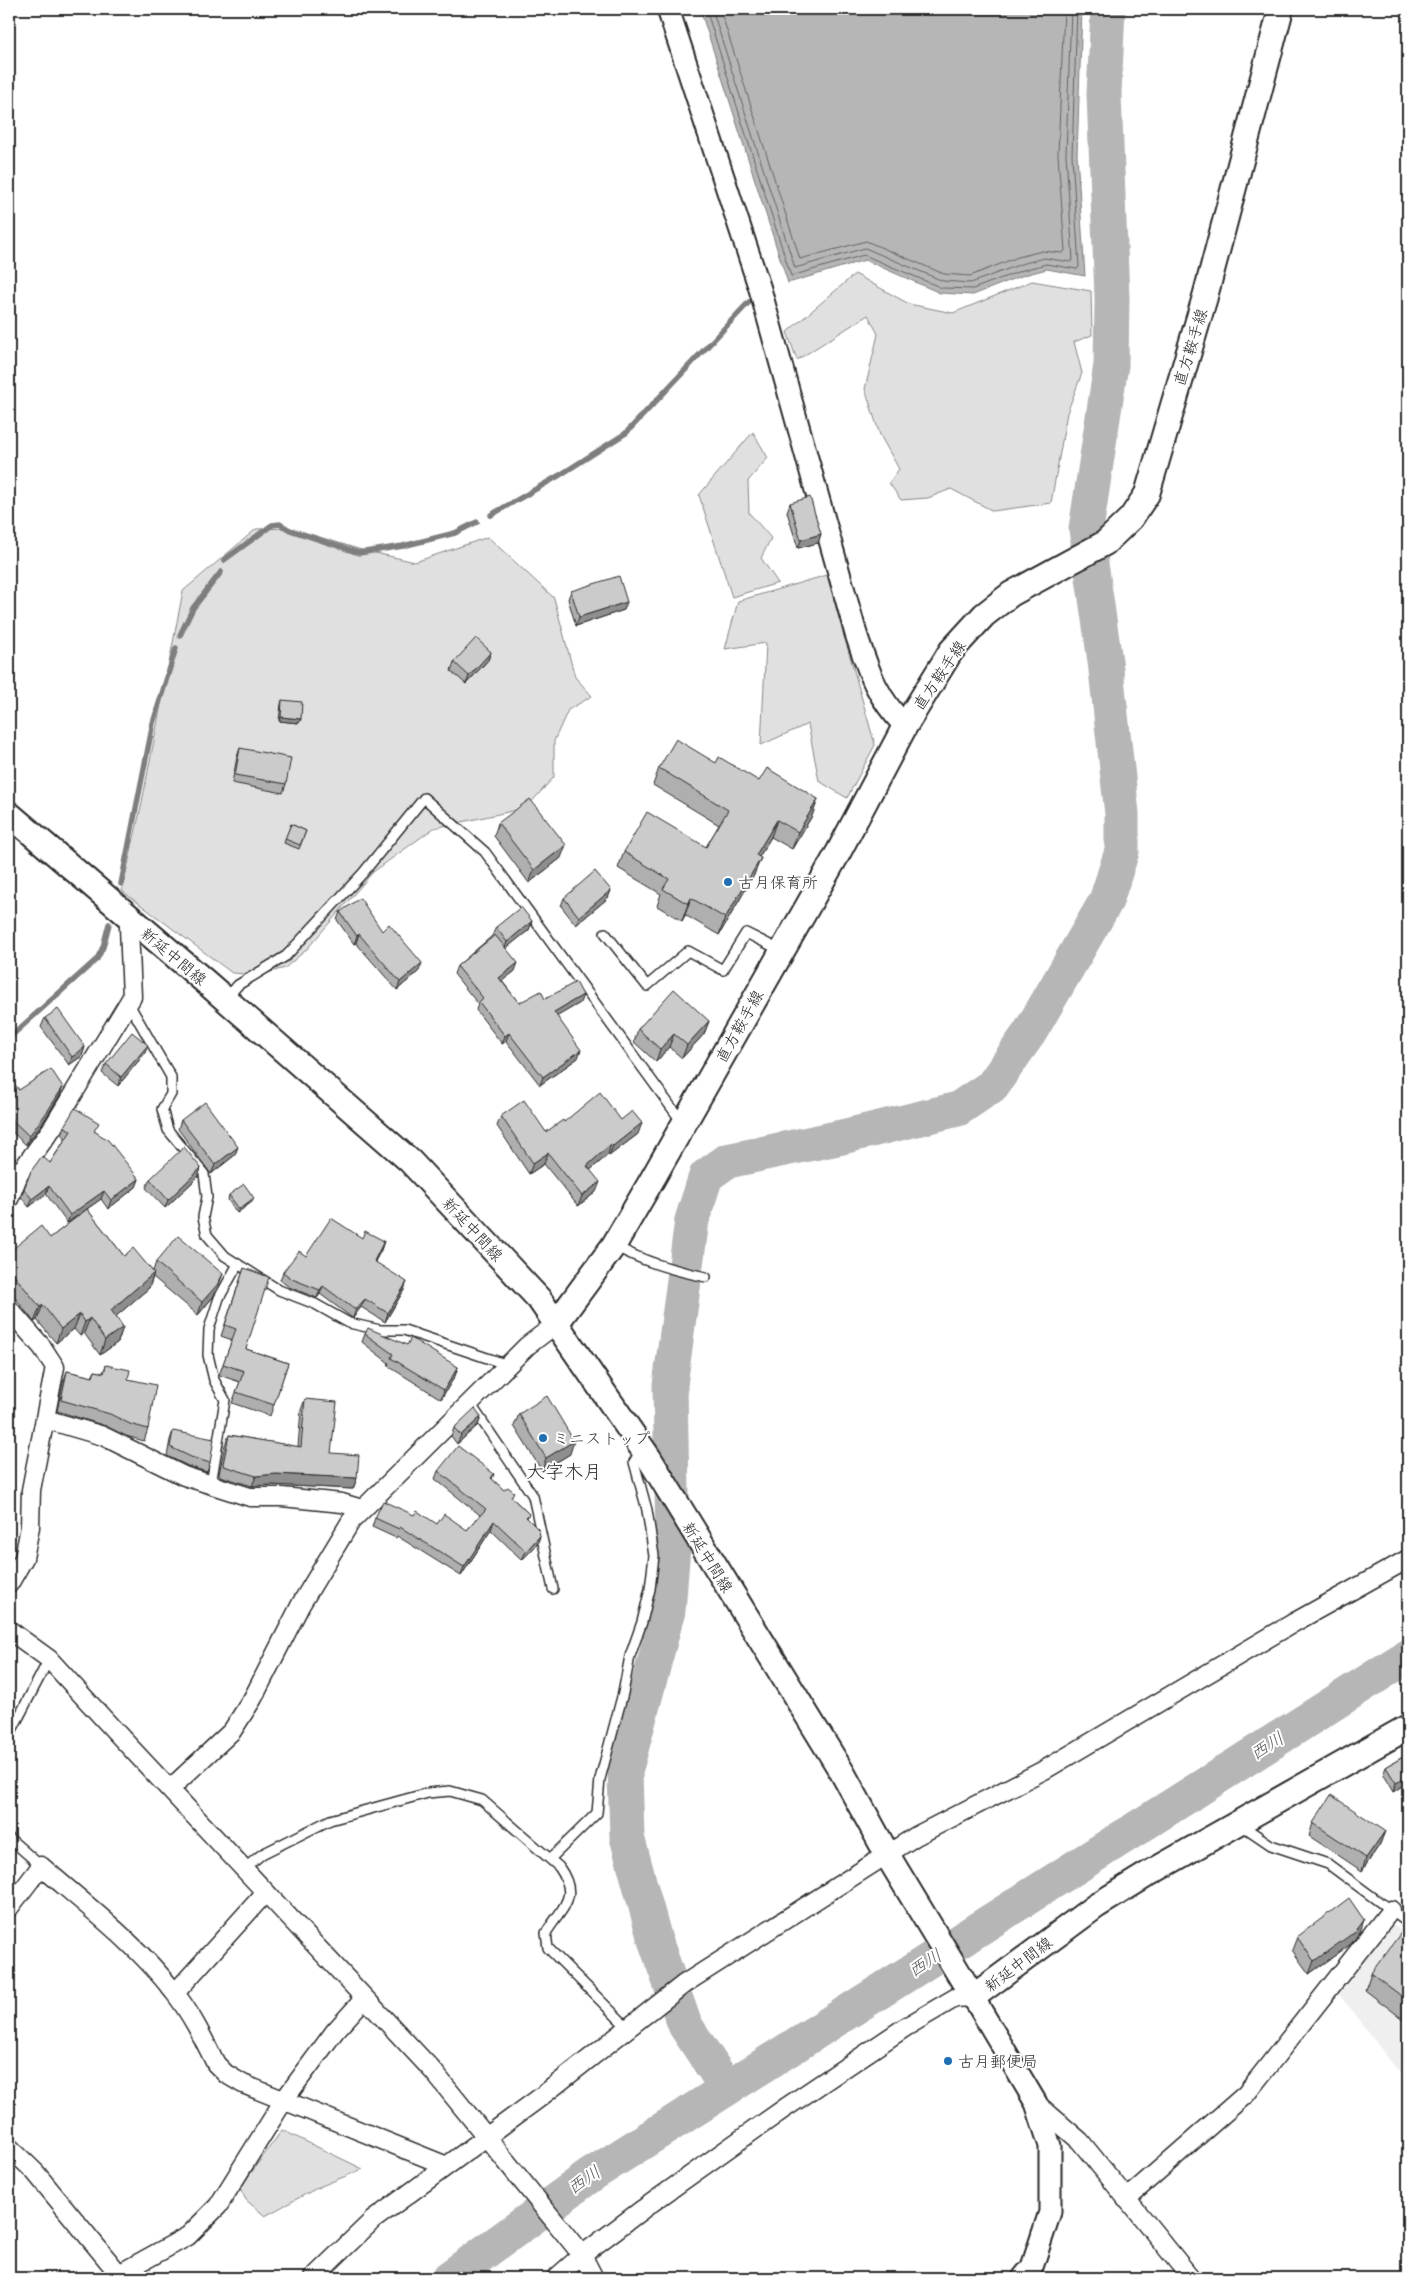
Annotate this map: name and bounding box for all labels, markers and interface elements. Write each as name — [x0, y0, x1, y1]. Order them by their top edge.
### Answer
street label: 直方鞍手線 — [1170, 306, 1213, 389]
street label: 直方鞍手線 — [909, 637, 971, 715]
place label: 古月保育所 — [738, 873, 818, 894]
marker: 古月保育所 — [722, 876, 734, 888]
street label: 新延中間線 — [136, 923, 210, 991]
street label: 直方鞍手線 — [712, 987, 769, 1067]
street label: 新延中間線 — [437, 1194, 507, 1266]
place label: ミニストップ — [553, 1429, 651, 1450]
marker: ミニストップ — [537, 1432, 549, 1444]
district label: 大字木月 — [526, 1460, 602, 1485]
street label: 新延中間線 — [677, 1518, 737, 1597]
water label: 西川 — [1246, 1727, 1289, 1767]
street label: 新延中間線 — [981, 1933, 1057, 1998]
water label: 西川 — [904, 1944, 947, 1984]
place label: 古月郵便局 — [958, 2052, 1038, 2073]
marker: 古月郵便局 — [942, 2055, 954, 2067]
water label: 西川 — [563, 2161, 606, 2201]

